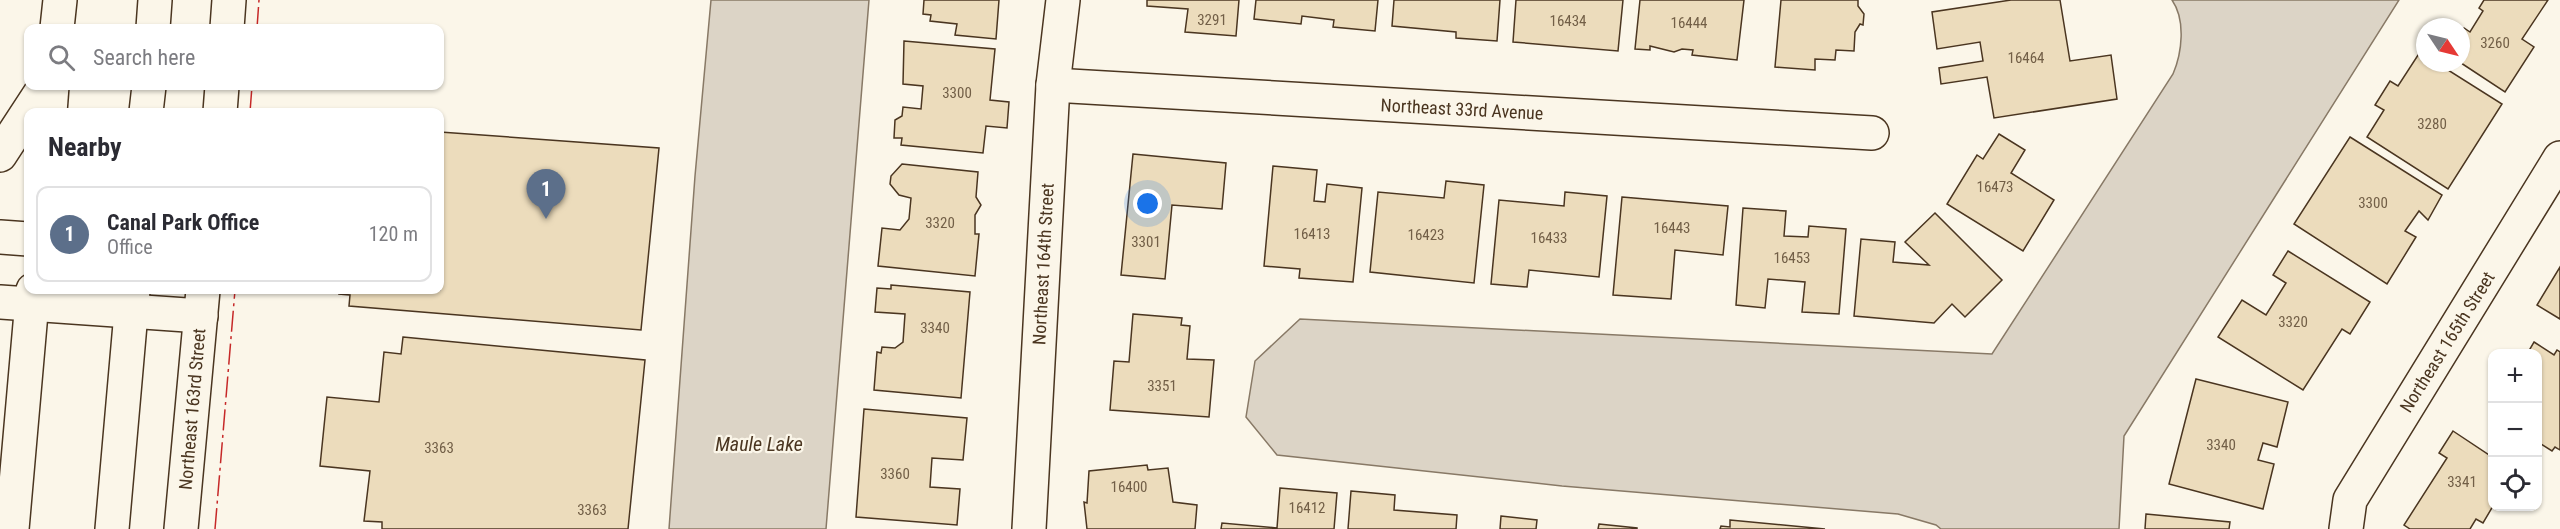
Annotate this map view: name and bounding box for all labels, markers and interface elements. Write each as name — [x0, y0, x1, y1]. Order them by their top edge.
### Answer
house number: 3291 — [1197, 11, 1227, 29]
house number: 16434 — [1549, 12, 1587, 30]
house number: 16444 — [1670, 14, 1708, 32]
north arrow — [2416, 18, 2470, 72]
search box — [24, 24, 444, 90]
house number: 3260 — [2480, 34, 2510, 52]
icon: search — [45, 41, 78, 74]
text: Search here — [93, 45, 195, 70]
house number: 16464 — [2007, 49, 2045, 67]
house number: 3300 — [942, 84, 972, 102]
street label: Northeast 33rd Avenue — [1380, 94, 1544, 124]
house number: 3280 — [2417, 115, 2447, 133]
text: Nearby — [48, 132, 122, 162]
pin: 1 — [526, 170, 566, 219]
house number: 16473 — [1976, 178, 2014, 196]
street label: Northeast 164th Street — [1028, 183, 1058, 345]
your location — [1133, 189, 1162, 218]
house number: 3300 — [2358, 194, 2388, 212]
text: Canal Park Office — [107, 210, 259, 235]
house number: 3320 — [925, 214, 955, 232]
house number: 16443 — [1653, 219, 1691, 237]
text: 1 — [64, 222, 75, 246]
text: 120 m — [369, 222, 418, 246]
house number: 16413 — [1293, 225, 1331, 243]
house number: 16423 — [1407, 226, 1445, 244]
house number: 16433 — [1530, 229, 1568, 247]
house number: 3301 — [1131, 233, 1161, 251]
text: Office — [107, 235, 153, 259]
house number: 16453 — [1773, 249, 1811, 267]
street label: Northeast 165th Street — [2395, 268, 2499, 416]
house number: 3320 — [2278, 313, 2308, 331]
house number: 3340 — [920, 319, 950, 337]
street label: Northeast 163rd Street — [174, 327, 210, 491]
map controls — [2488, 349, 2542, 511]
button: + — [2488, 349, 2542, 403]
house number: 3351 — [1147, 377, 1177, 395]
button: − — [2488, 403, 2542, 457]
water label: Maule Lake — [715, 432, 803, 456]
house number: 3340 — [2206, 436, 2236, 454]
house number: 3363 — [424, 439, 454, 457]
button: locate — [2488, 457, 2542, 511]
house number: 3360 — [880, 465, 910, 483]
house number: 3341 — [2447, 473, 2477, 491]
house number: 16400 — [1110, 478, 1148, 496]
house number: 16412 — [1288, 499, 1326, 517]
house number: 3363 — [577, 501, 607, 519]

